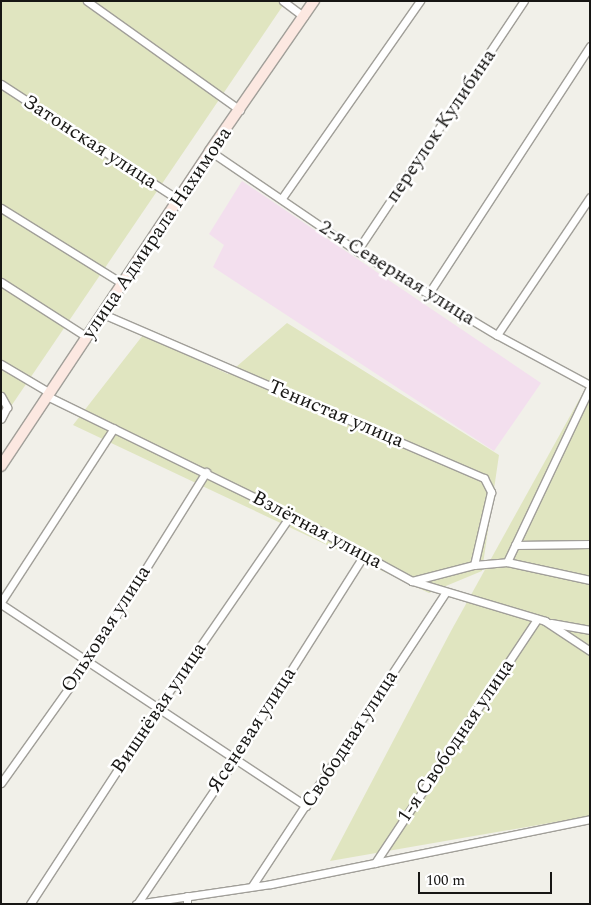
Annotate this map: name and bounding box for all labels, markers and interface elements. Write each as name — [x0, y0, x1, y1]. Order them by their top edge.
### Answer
street label: переулок Кулибина — [381, 45, 501, 207]
street label: Затонская улица — [18, 90, 162, 194]
street label: улица Адмирала Нахимова — [77, 122, 237, 344]
street label: 2-я Северная улица — [314, 215, 480, 331]
street label: Тенистая улица — [265, 375, 407, 453]
street label: Взлётная улица — [248, 486, 386, 574]
street label: Ольховая улица — [56, 561, 156, 697]
street label: Вишнёвая улица — [106, 638, 212, 778]
street label: 1-я Свободная улица — [392, 655, 520, 827]
street label: Ясеневая улица — [203, 663, 301, 797]
street label: Свободная улица — [297, 666, 403, 812]
scale bar — [421, 862, 555, 894]
text: 100 m — [426, 869, 465, 892]

